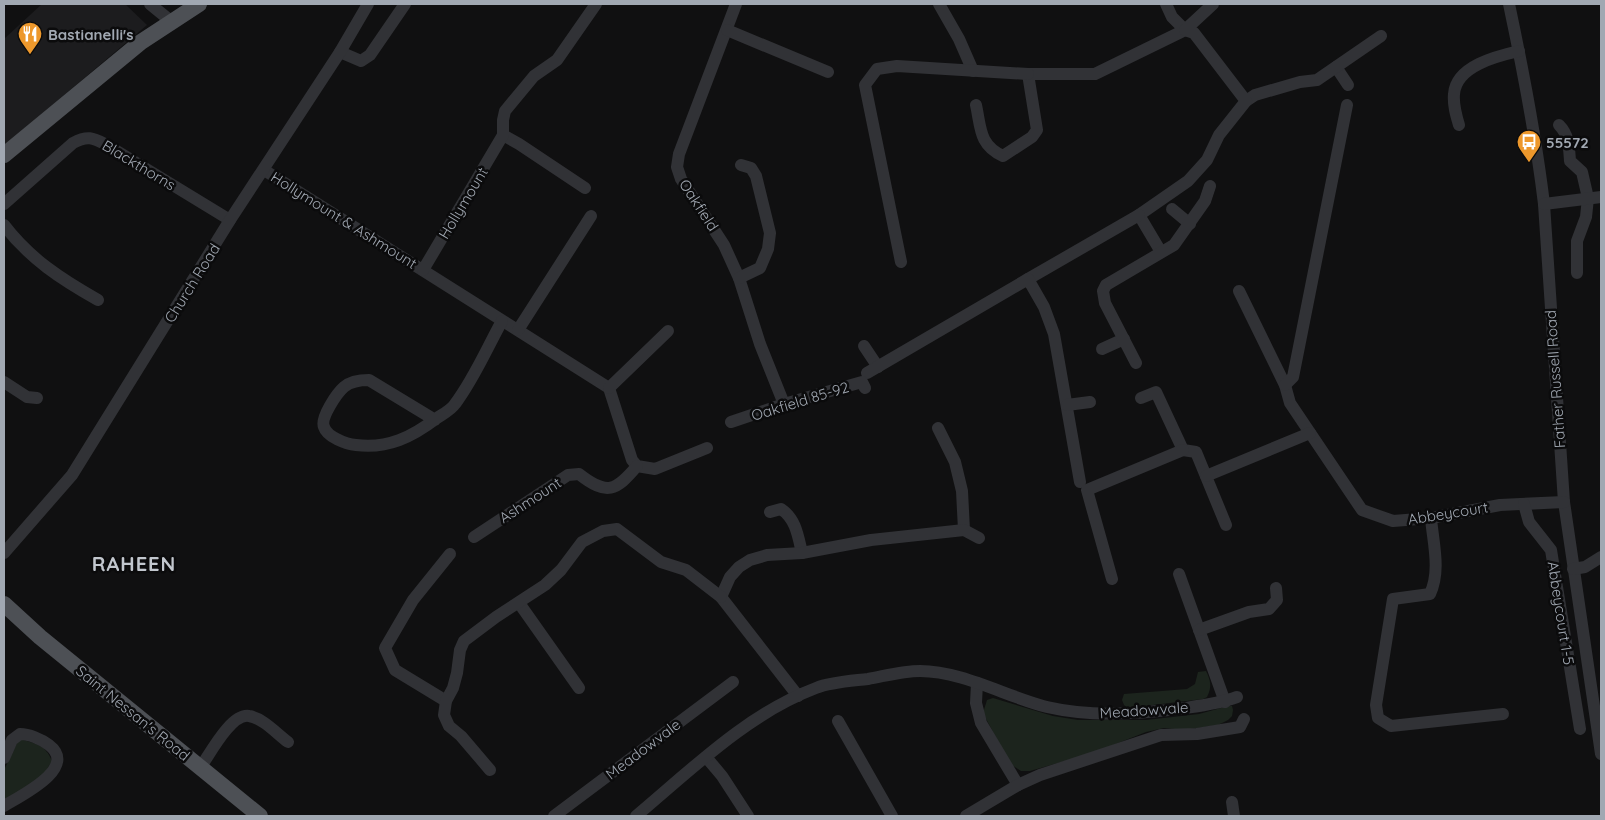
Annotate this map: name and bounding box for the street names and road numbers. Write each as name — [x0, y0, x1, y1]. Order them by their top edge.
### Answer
street label: Blackthorns — [99, 136, 179, 194]
street label: Hollymount — [434, 164, 492, 242]
street label: Hollymount & Ashmount — [267, 167, 421, 273]
street label: Oakfield — [675, 175, 723, 235]
street label: Church Road — [160, 240, 224, 326]
street label: Father Russell Road — [1541, 309, 1569, 449]
street label: Oakfield 85-92 — [749, 377, 851, 425]
street label: Ashmount — [495, 473, 565, 527]
street label: Abbeycourt — [1407, 497, 1489, 529]
street label: Abbeycourt 1-5 — [1543, 560, 1579, 666]
street label: Saint Nessan's Road — [72, 661, 194, 765]
street label: Meadowvale — [1099, 697, 1189, 723]
street label: Meadowvale — [602, 715, 684, 783]

